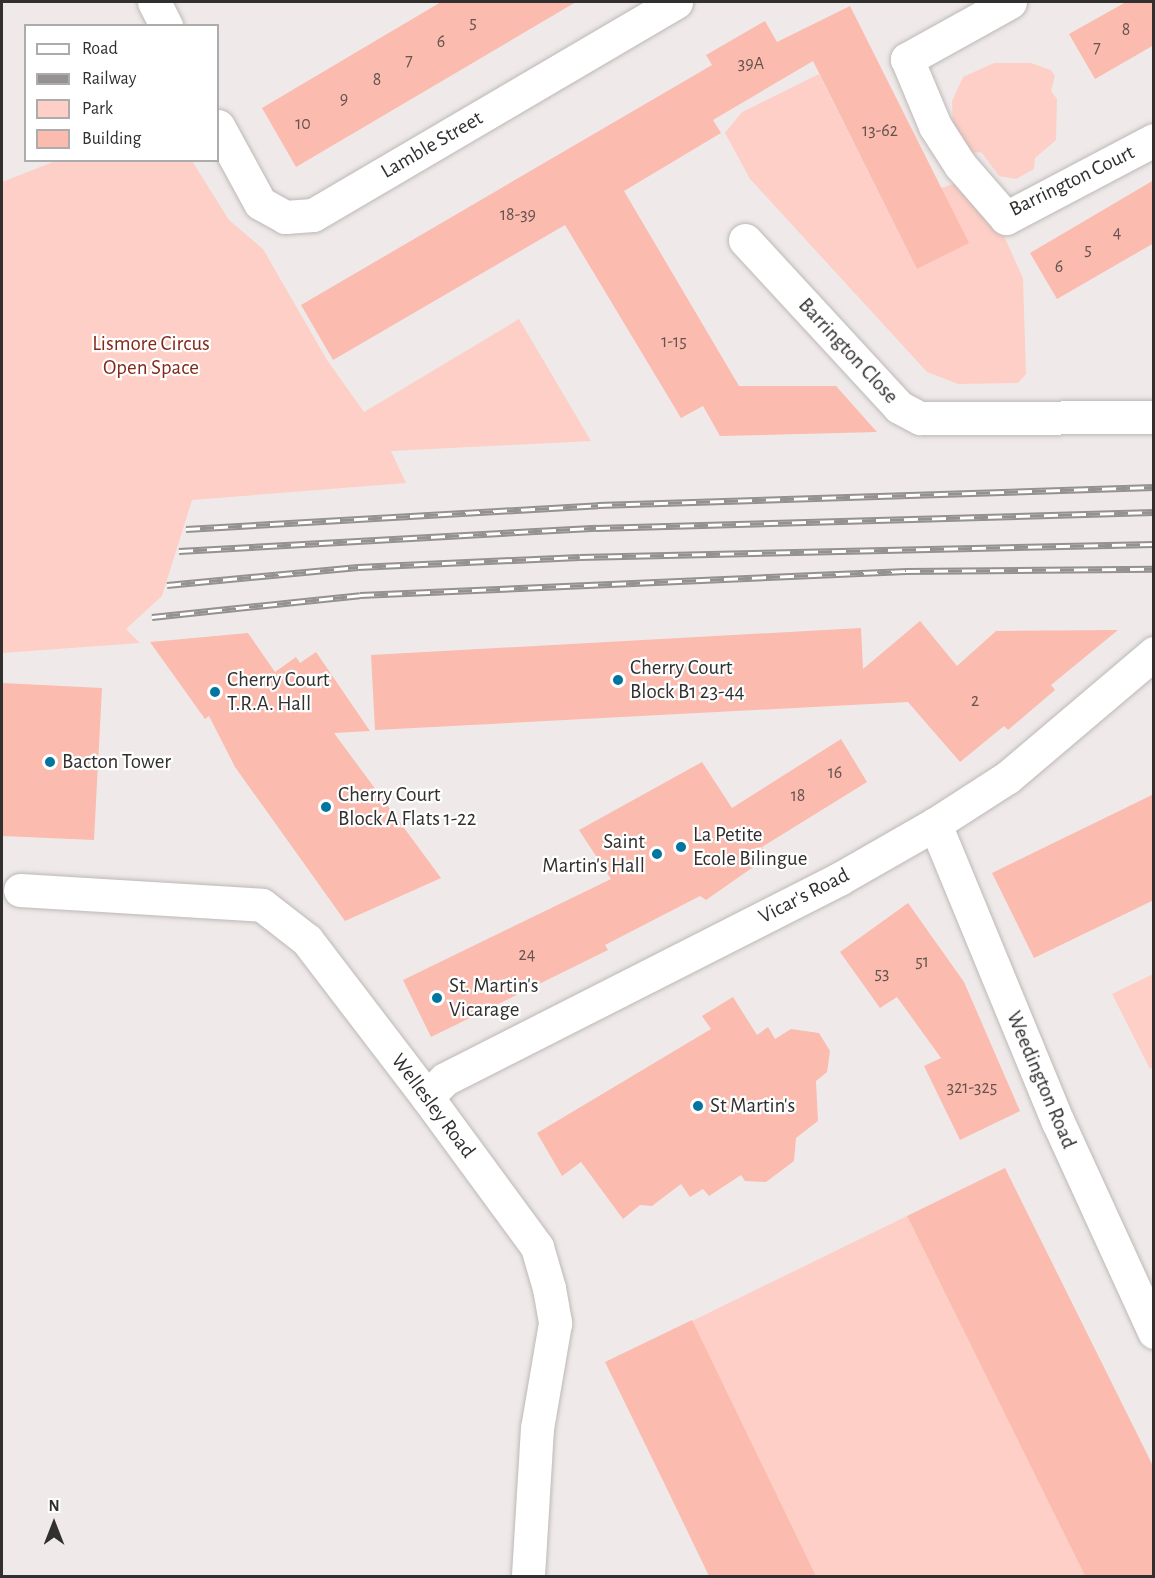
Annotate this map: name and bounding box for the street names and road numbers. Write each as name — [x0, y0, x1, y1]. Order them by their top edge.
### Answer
street label: Lamble Street — [377, 106, 487, 184]
street label: Barrington Court — [1005, 140, 1139, 222]
street label: Barrington Close — [793, 293, 903, 409]
street label: Vicar's Road — [755, 863, 853, 929]
street label: Weedington Road — [1001, 1008, 1081, 1152]
street label: Wellesley Road — [386, 1049, 480, 1163]

